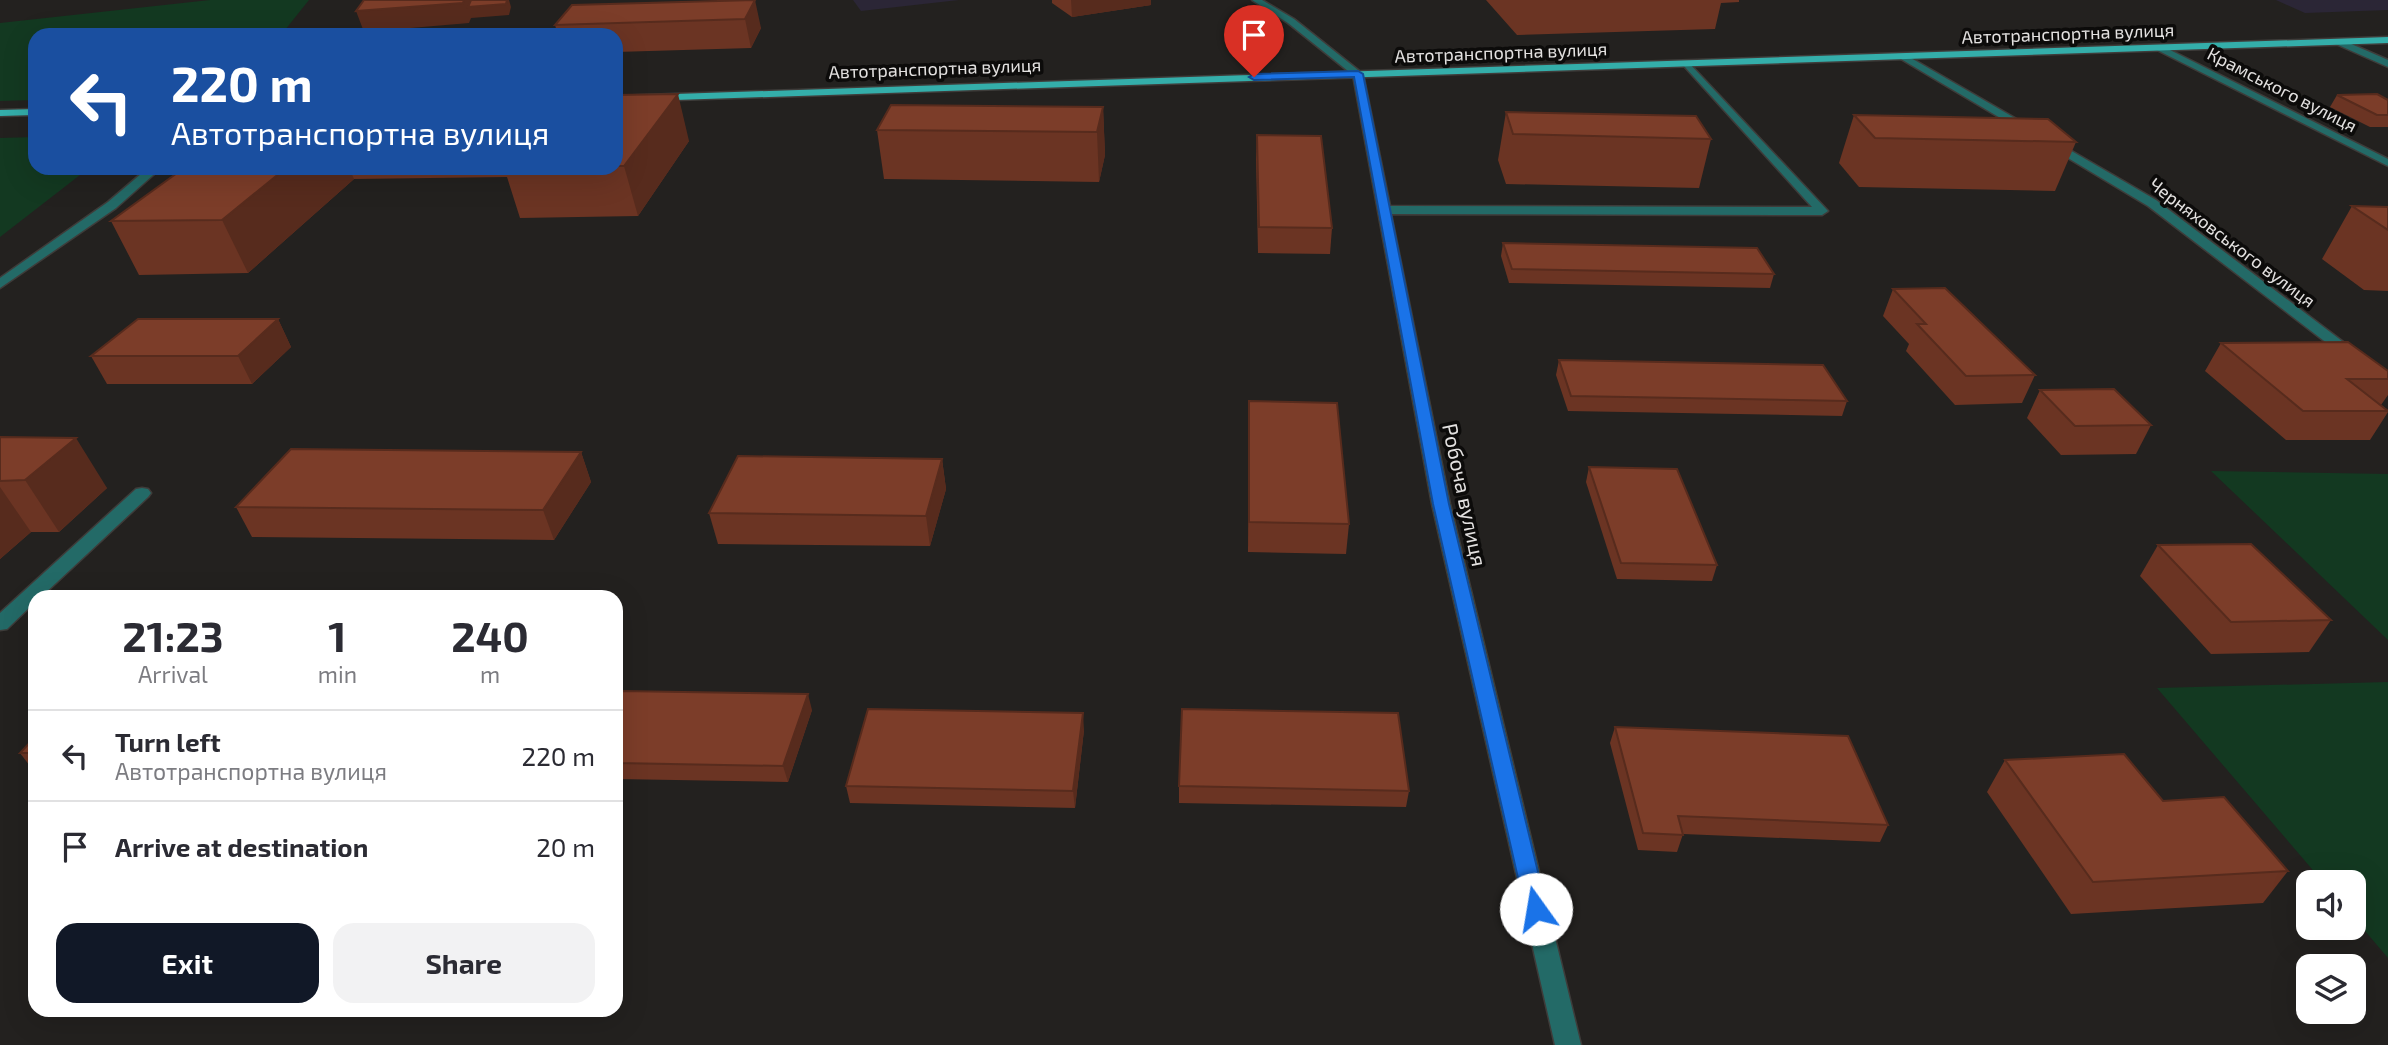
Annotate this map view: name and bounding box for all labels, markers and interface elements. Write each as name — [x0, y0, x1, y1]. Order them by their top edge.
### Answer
pin — [1224, 5, 1284, 77]
icon: arrive — [1235, 16, 1273, 54]
street label: Автотранспортна вулиця — [1961, 18, 2175, 48]
street label: Автотранспортна вулиця — [1394, 37, 1608, 67]
street label: Крамського вулиця — [2204, 42, 2361, 136]
text: 220 m — [171, 53, 313, 112]
street label: Автотранспортна вулиця — [828, 53, 1042, 83]
icon: left — [56, 56, 147, 147]
text: Автотранспортна вулиця — [171, 113, 549, 151]
street label: Черняховського вулиця — [2145, 173, 2320, 312]
street label: Робоча вулиця — [1437, 421, 1493, 569]
text: 21:23 — [122, 610, 224, 660]
text: 1 — [328, 610, 347, 660]
text: 240 — [451, 610, 529, 660]
text: Arrival — [138, 660, 208, 688]
text: min — [318, 660, 357, 688]
text: m — [480, 660, 500, 688]
text: Turn left — [115, 726, 221, 757]
icon: left — [56, 737, 94, 775]
text: 220 m — [522, 740, 595, 771]
text: Автотранспортна вулиця — [115, 757, 387, 785]
icon: arrive — [56, 828, 94, 866]
text: Arrive at destination — [115, 831, 368, 862]
text: 20 m — [536, 831, 595, 862]
map controls — [2296, 870, 2366, 1024]
button: sound — [2296, 870, 2366, 940]
position arrow — [1499, 872, 1573, 946]
button: Exit — [56, 923, 319, 1003]
button: Share — [333, 923, 595, 1003]
button: layers — [2296, 954, 2366, 1024]

